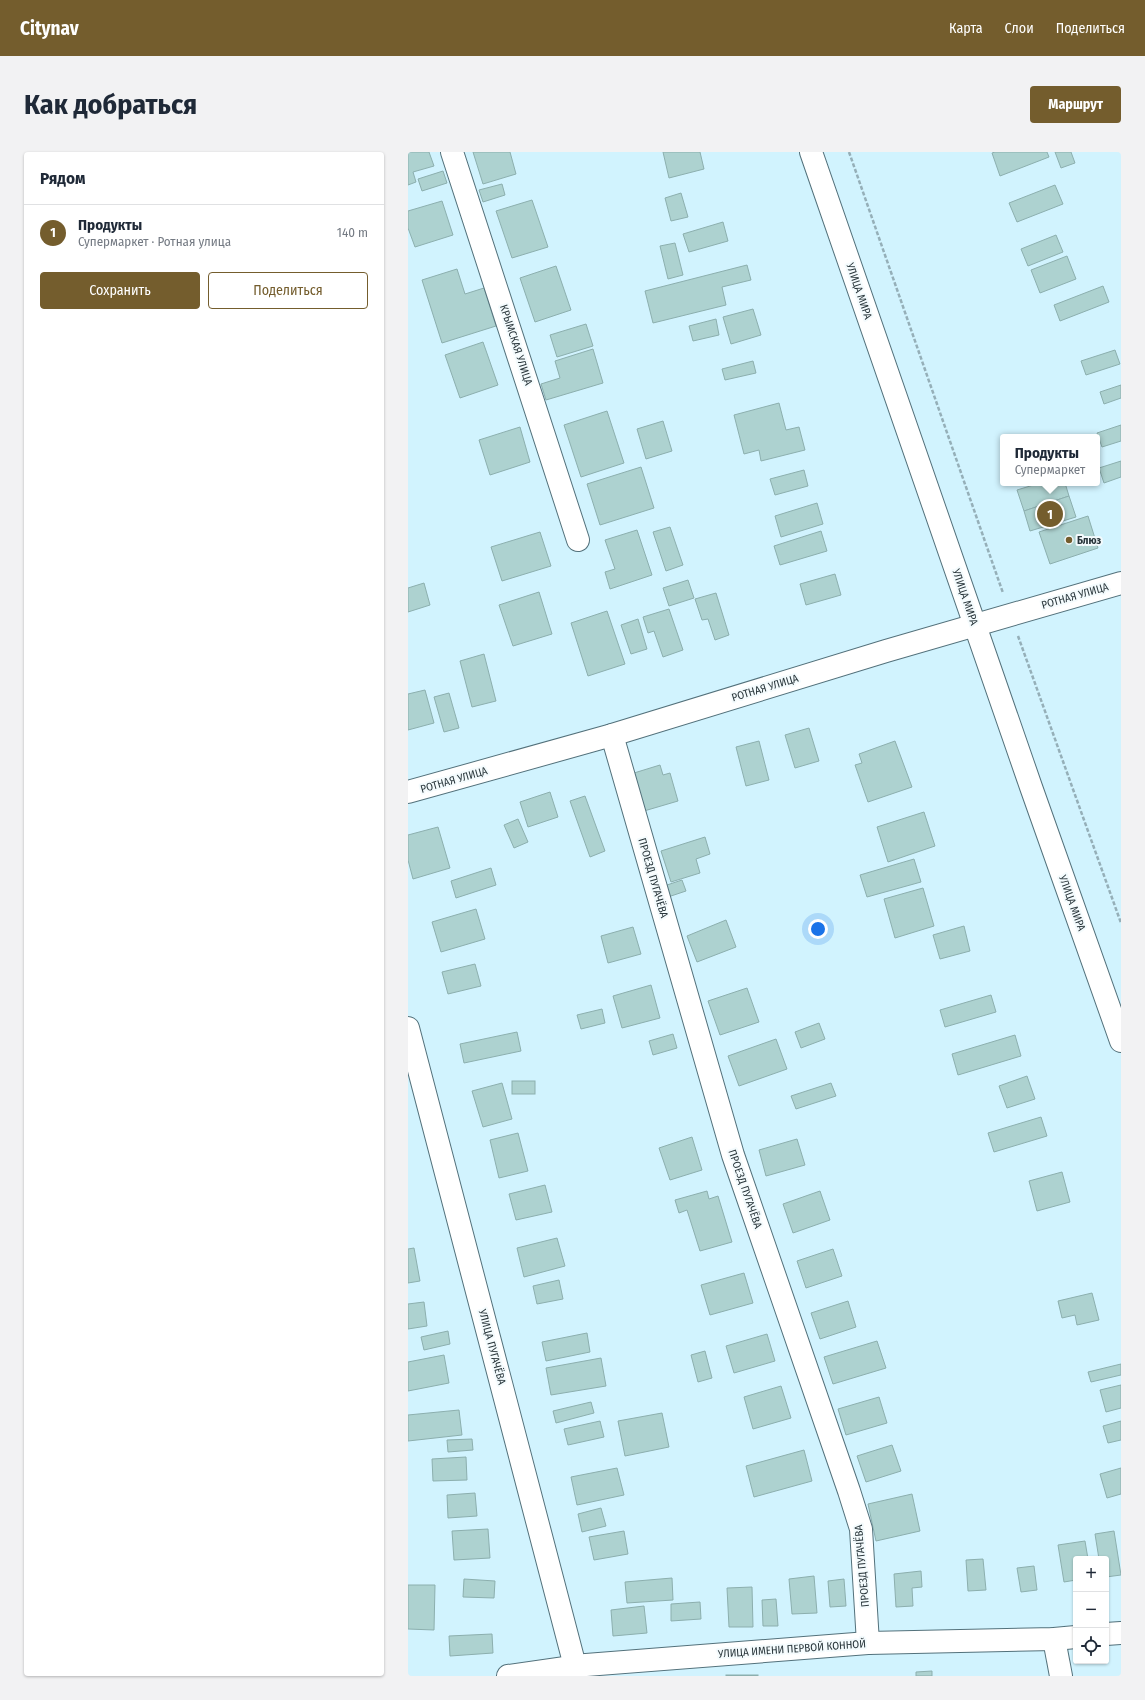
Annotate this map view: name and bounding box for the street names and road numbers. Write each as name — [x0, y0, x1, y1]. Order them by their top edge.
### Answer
street label: УЛИЦА МИРА — [843, 260, 875, 321]
street label: КРЫМСКАЯ УЛИЦА — [497, 303, 535, 387]
street label: УЛИЦА МИРА — [949, 566, 981, 627]
street label: РОТНАЯ УЛИЦА — [1040, 580, 1110, 612]
street label: РОТНАЯ УЛИЦА — [730, 672, 800, 704]
street label: РОТНАЯ УЛИЦА — [419, 764, 489, 796]
street label: ПРОЕЗД ПУГАЧЁВА — [635, 836, 671, 920]
street label: УЛИЦА МИРА — [1056, 872, 1088, 933]
street label: ПРОЕЗД ПУГАЧЁВА — [725, 1148, 765, 1230]
street label: УЛИЦА ПУГАЧЁВА — [475, 1307, 508, 1386]
street label: ПРОЕЗД ПУГАЧЁВА — [852, 1524, 872, 1608]
street label: УЛИЦА ИМЕНИ ПЕРВОЙ КОННОЙ — [717, 1637, 866, 1661]

